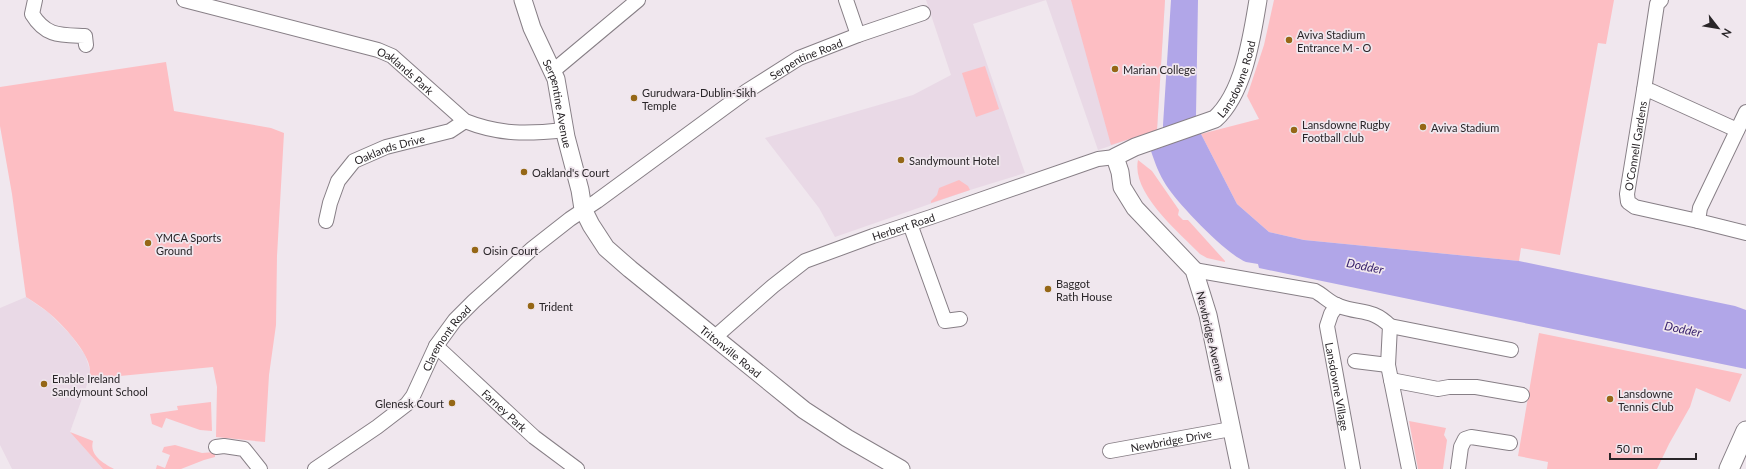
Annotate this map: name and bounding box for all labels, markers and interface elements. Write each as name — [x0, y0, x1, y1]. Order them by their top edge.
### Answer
north arrow — [1698, 8, 1738, 48]
text: N — [1719, 26, 1735, 40]
place label: Aviva Stadium Entrance M - O — [1297, 28, 1371, 54]
street label: Serpentine Road — [767, 35, 844, 82]
marker: Aviva Stadium Entrance M - O — [1284, 35, 1294, 45]
street label: Lansdowne Road — [1214, 39, 1257, 120]
street label: Oaklands Park — [375, 44, 437, 97]
street label: Serpentine Avenue — [541, 57, 575, 150]
place label: Marian College — [1123, 63, 1196, 76]
marker: Marian College — [1110, 64, 1120, 74]
place label: Gurudwara-Dublin-Sikh Temple — [642, 86, 756, 112]
marker: Gurudwara-Dublin-Sikh Temple — [629, 93, 639, 103]
street label: O'Connell Gardens — [1621, 100, 1649, 192]
place label: Lansdowne Rugby Football club — [1302, 118, 1390, 144]
place label: Aviva Stadium — [1431, 121, 1499, 134]
marker: Aviva Stadium — [1418, 122, 1428, 132]
marker: Lansdowne Rugby Football club — [1289, 125, 1299, 135]
street label: Oaklands Drive — [352, 131, 426, 167]
place label: Sandymount Hotel — [909, 154, 999, 167]
marker: Sandymount Hotel — [896, 155, 906, 165]
place label: Oakland's Court — [532, 166, 609, 179]
marker: Oakland's Court — [519, 167, 529, 177]
street label: Herbert Road — [870, 210, 936, 242]
place label: YMCA Sports Ground — [156, 231, 222, 257]
marker: YMCA Sports Ground — [143, 238, 153, 248]
place label: Oisin Court — [483, 244, 538, 257]
marker: Oisin Court — [470, 245, 480, 255]
water label: Dodder — [1345, 255, 1386, 277]
place label: Baggot Rath House — [1056, 277, 1112, 303]
marker: Baggot Rath House — [1043, 284, 1053, 294]
street label: Newbridge Avenue — [1194, 290, 1228, 382]
place label: Trident — [539, 300, 573, 313]
marker: Trident — [526, 301, 536, 311]
street label: Claremont Road — [419, 302, 473, 373]
water label: Dodder — [1663, 318, 1704, 340]
street label: Tritonville Road — [698, 322, 764, 379]
street label: Lansdowne Village — [1324, 341, 1352, 432]
place label: Enable Ireland Sandymount School — [52, 372, 148, 398]
marker: Enable Ireland Sandymount School — [39, 379, 49, 389]
street label: Farney Park — [480, 386, 530, 434]
place label: Lansdowne Tennis Club — [1618, 387, 1674, 413]
marker: Lansdowne Tennis Club — [1605, 394, 1615, 404]
place label: Glenesk Court — [375, 397, 444, 410]
marker: Glenesk Court — [447, 398, 457, 408]
street label: Newbridge Drive — [1129, 426, 1213, 454]
scale bar — [1610, 435, 1696, 461]
text: 50 m — [1616, 441, 1643, 456]

